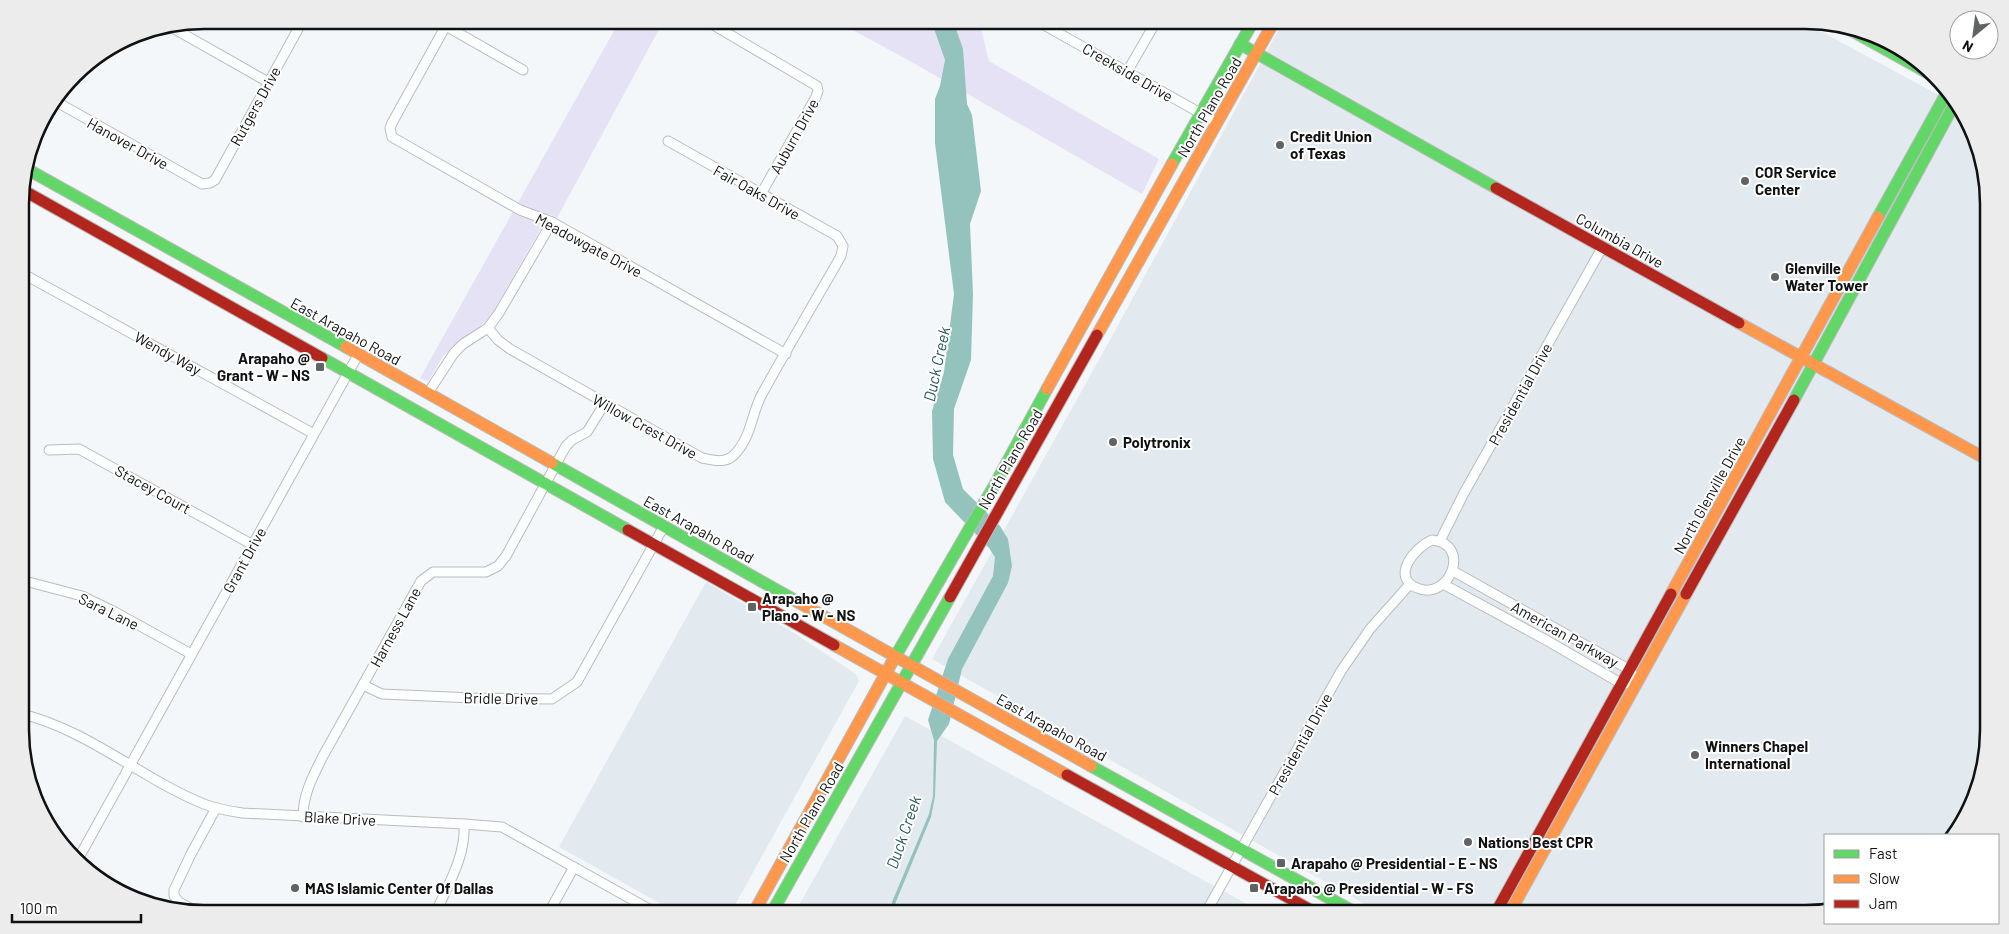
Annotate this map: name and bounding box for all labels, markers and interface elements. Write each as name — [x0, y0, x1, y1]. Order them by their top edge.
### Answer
north arrow — [1949, 10, 1999, 60]
text: N — [1959, 37, 1976, 56]
street label: Creekside Drive — [1080, 39, 1176, 105]
street label: North Plano Road — [1173, 54, 1245, 160]
street label: Rutgers Drive — [226, 63, 284, 149]
street label: Auburn Drive — [766, 95, 822, 177]
street label: Hanover Drive — [84, 113, 172, 173]
place label: Credit Union of Texas — [1290, 127, 1372, 162]
marker: Credit Union of Texas — [1274, 139, 1286, 151]
street label: Fair Oaks Drive — [711, 161, 803, 223]
place label: COR Service Center — [1755, 163, 1836, 198]
marker: COR Service Center — [1739, 175, 1751, 187]
street label: Meadowgate Drive — [533, 209, 645, 281]
street label: Columbia Drive — [1573, 209, 1667, 271]
place label: Glenville Water Tower — [1785, 259, 1868, 294]
marker: Glenville Water Tower — [1769, 271, 1781, 283]
street label: East Arapaho Road — [288, 293, 404, 369]
water label: Duck Creek — [919, 325, 953, 403]
street label: Wendy Way — [132, 327, 205, 379]
street label: Presidential Drive — [1484, 340, 1556, 448]
place label: Arapaho @ Grant - W - NS — [217, 349, 310, 384]
marker: Arapaho @ Grant - W - NS — [314, 361, 326, 373]
street label: Willow Crest Drive — [589, 390, 701, 462]
street label: North Plano Road — [974, 406, 1046, 512]
place label: Polytronix — [1123, 433, 1191, 451]
street label: North Glenville Drive — [1669, 433, 1749, 557]
marker: Polytronix — [1107, 436, 1119, 448]
street label: Stacey Court — [112, 461, 194, 517]
street label: East Arapaho Road — [641, 491, 757, 567]
street label: Grant Drive — [219, 524, 269, 596]
street label: Harness Lane — [366, 584, 424, 670]
street label: Sara Lane — [76, 589, 142, 633]
place label: Arapaho @ Plano - W - NS — [762, 589, 855, 624]
street label: American Parkway — [1508, 597, 1622, 671]
marker: Arapaho @ Plano - W - NS — [746, 601, 758, 613]
street label: Bridle Drive — [463, 688, 539, 708]
street label: East Arapaho Road — [994, 689, 1110, 765]
street label: Presidential Drive — [1264, 690, 1336, 798]
place label: Winners Chapel International — [1705, 737, 1808, 772]
marker: Winners Chapel International — [1689, 749, 1701, 761]
street label: North Plano Road — [775, 759, 847, 865]
water label: Duck Creek — [882, 793, 924, 871]
street label: Blake Drive — [303, 807, 377, 829]
place label: Nations Best CPR — [1478, 833, 1593, 851]
legend — [1824, 834, 1999, 924]
marker: Nations Best CPR — [1462, 836, 1474, 848]
text: Fast — [1869, 844, 1897, 862]
place label: Arapaho @ Presidential - E - NS — [1291, 854, 1498, 872]
marker: Arapaho @ Presidential - E - NS — [1275, 857, 1287, 869]
text: Slow — [1869, 869, 1900, 887]
place label: MAS Islamic Center Of Dallas — [305, 879, 494, 897]
place label: Arapaho @ Presidential - W - FS — [1264, 879, 1474, 897]
marker: MAS Islamic Center Of Dallas — [289, 882, 301, 894]
marker: Arapaho @ Presidential - W - FS — [1248, 882, 1260, 894]
scale bar — [12, 892, 141, 924]
text: Jam — [1869, 894, 1898, 912]
text: 100 m — [20, 899, 58, 917]

